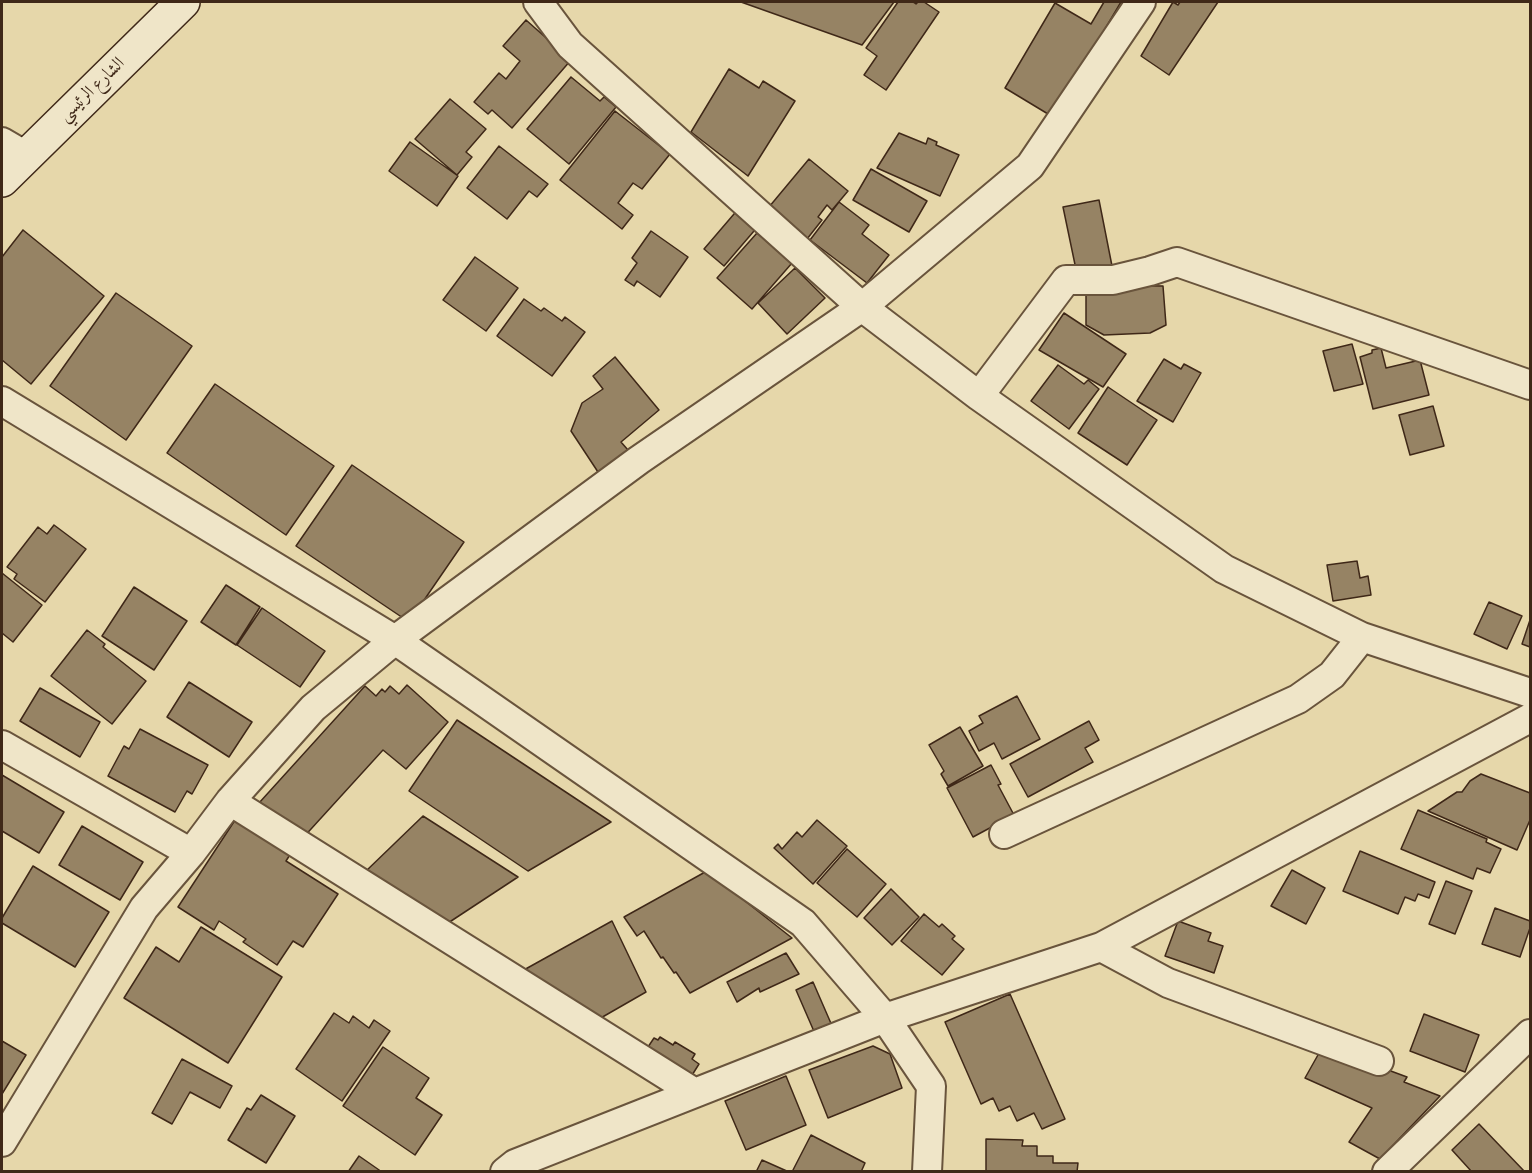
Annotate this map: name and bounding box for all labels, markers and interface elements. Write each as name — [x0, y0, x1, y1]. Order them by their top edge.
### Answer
street label: الشارع الرئيسي — [54, 53, 130, 127]

